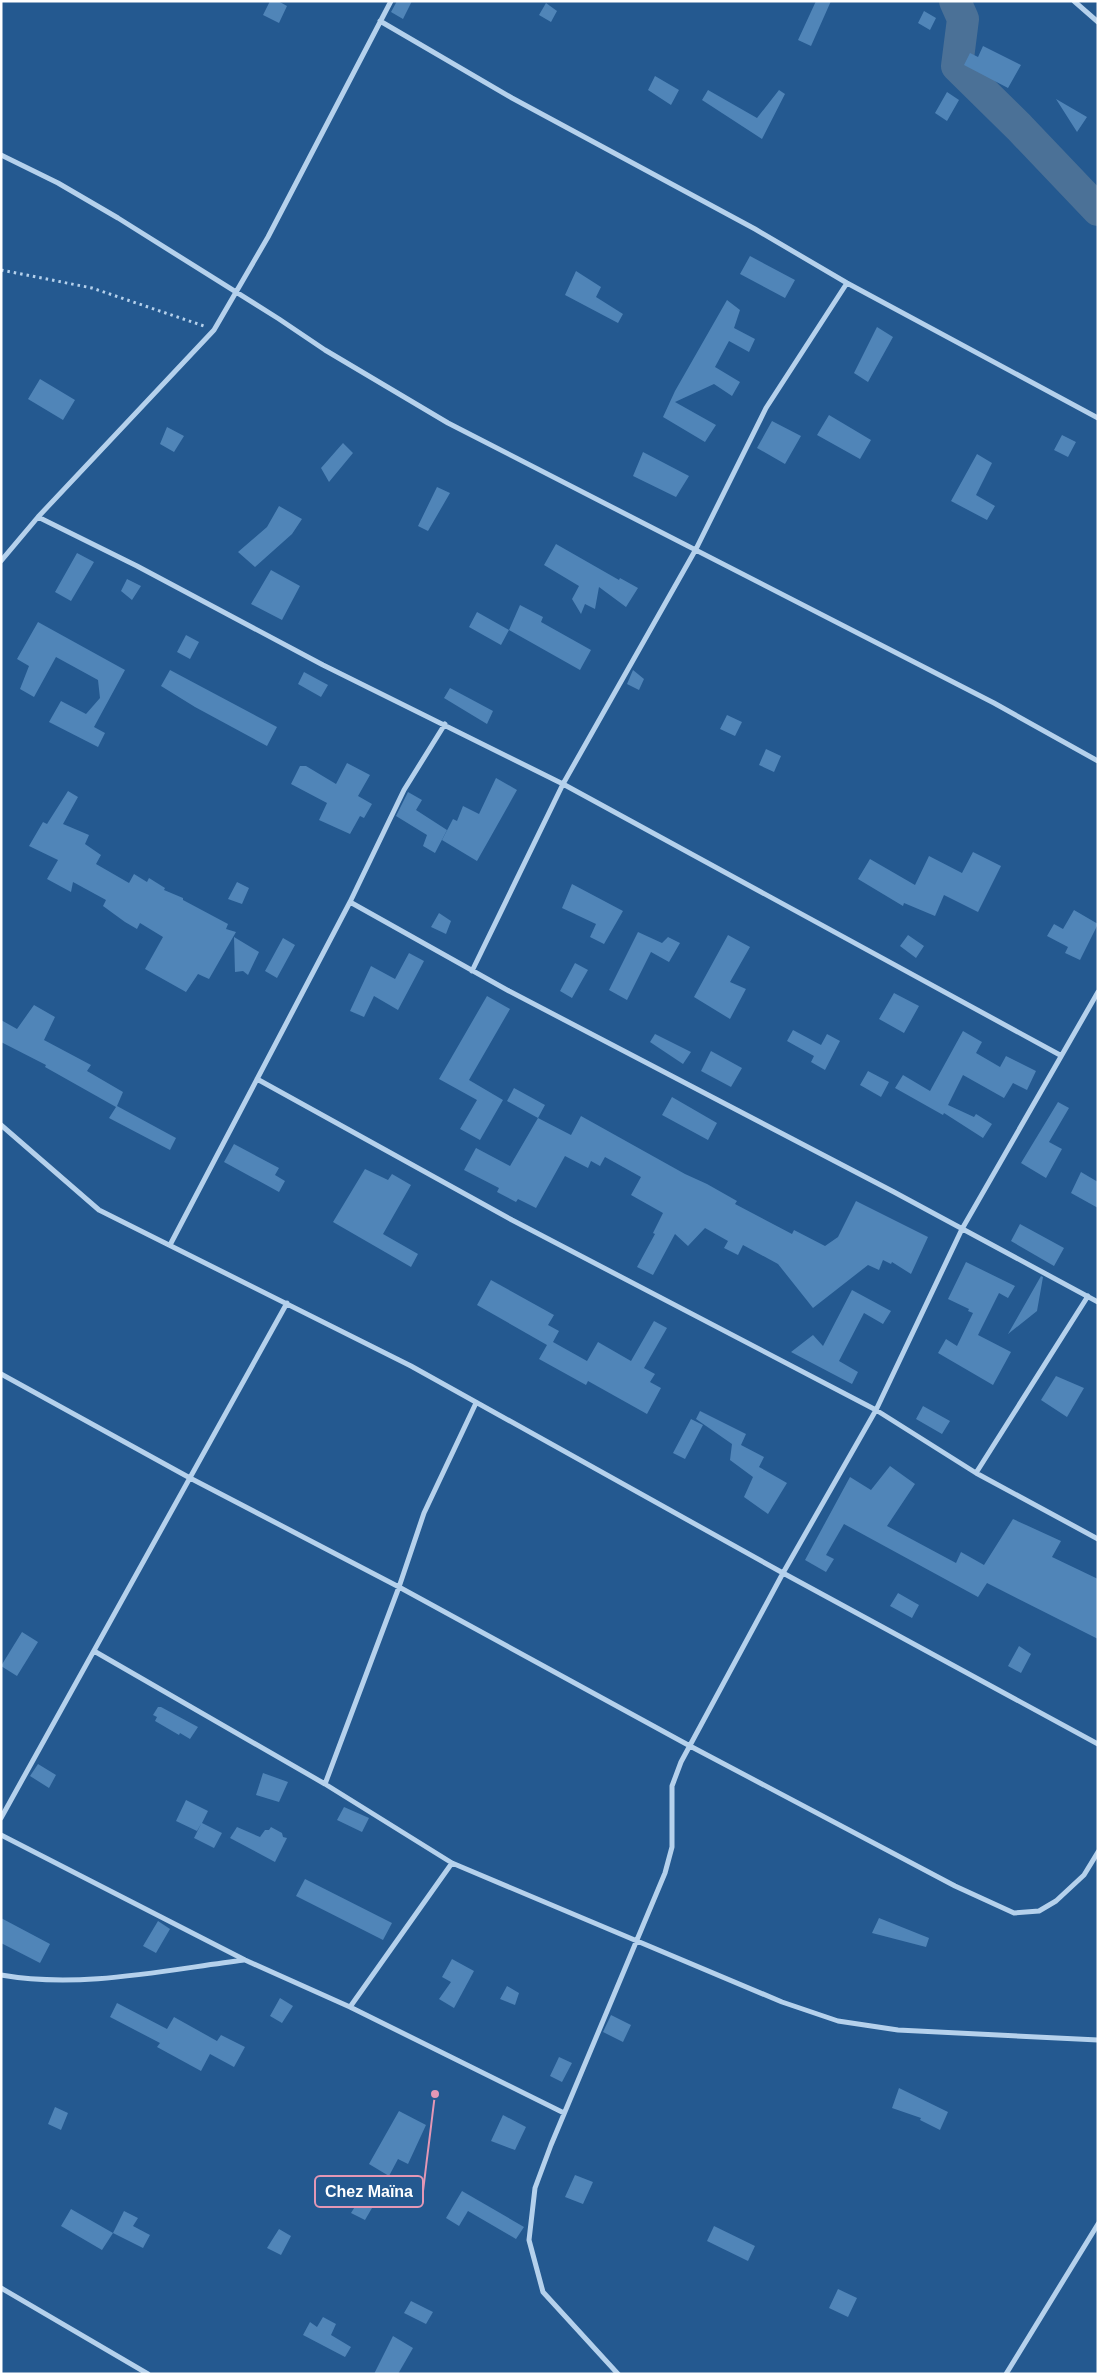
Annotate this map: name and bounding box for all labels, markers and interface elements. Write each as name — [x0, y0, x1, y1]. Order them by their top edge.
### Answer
callout: Chez Maïna — [315, 2176, 423, 2207]
text: Chez Maïna — [325, 2183, 413, 2200]

